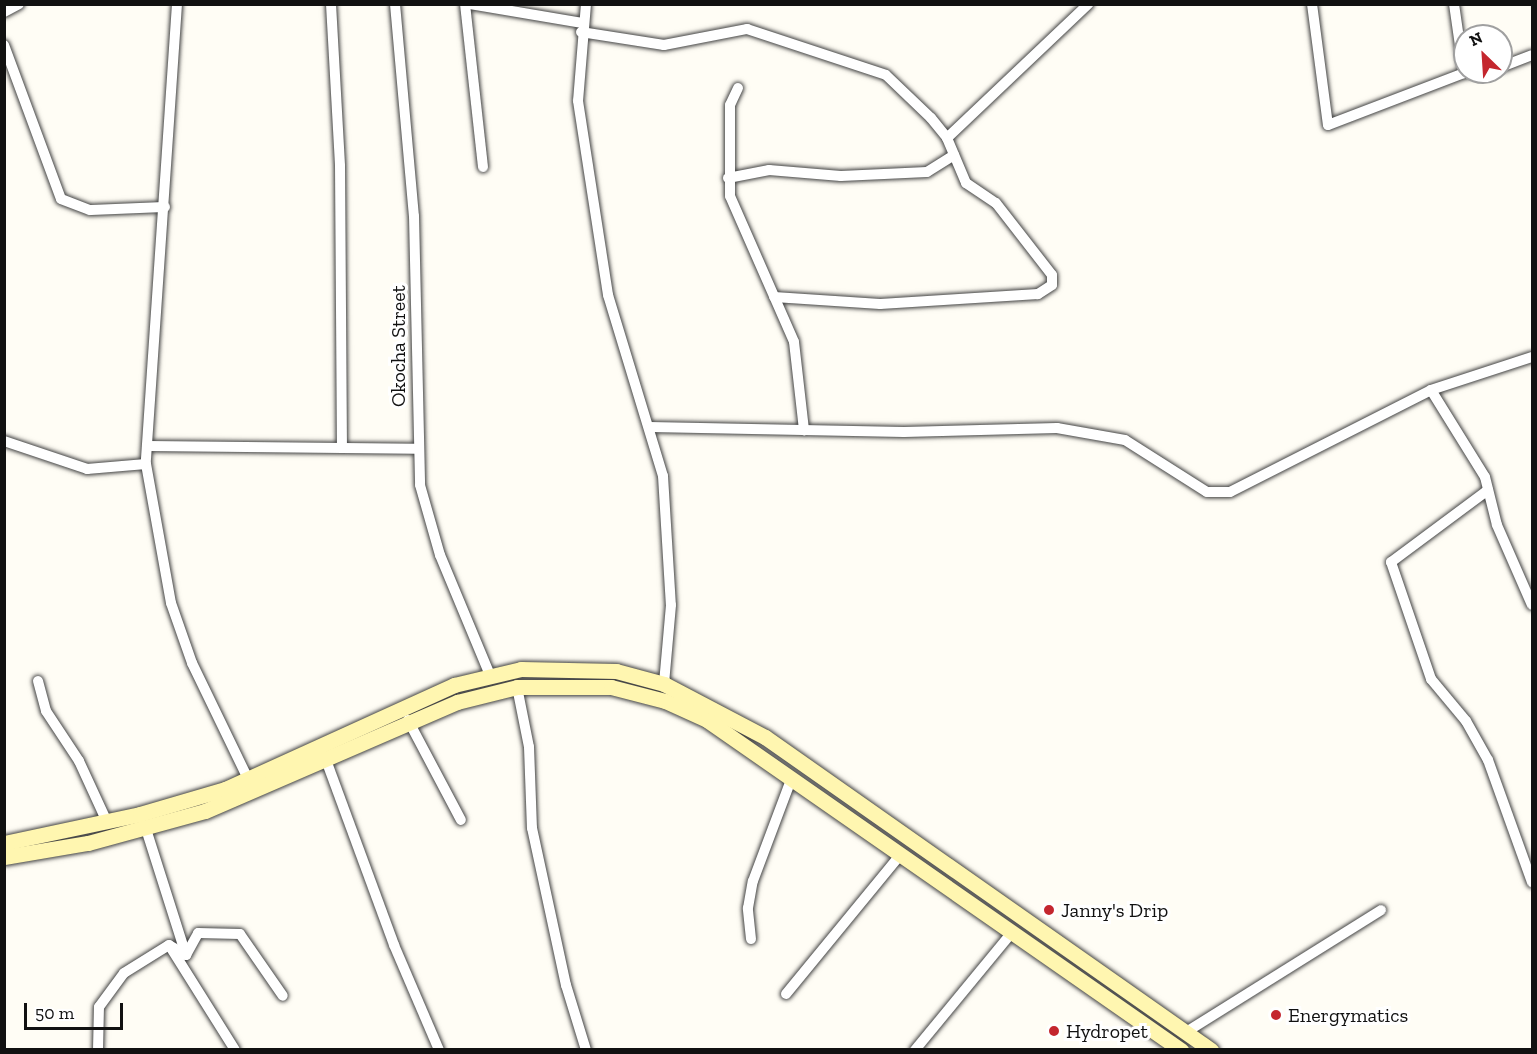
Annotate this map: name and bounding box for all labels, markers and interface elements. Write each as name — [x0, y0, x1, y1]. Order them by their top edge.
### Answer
north arrow — [1453, 24, 1513, 84]
text: N — [1466, 28, 1486, 50]
street label: Okocha Street — [386, 285, 410, 407]
place label: Janny's Drip — [1061, 898, 1168, 922]
marker: Janny's Drip — [1042, 903, 1056, 917]
scale bar — [27, 991, 126, 1029]
text: 50 m — [35, 1002, 74, 1024]
place label: Energymatics — [1288, 1003, 1408, 1027]
marker: Energymatics — [1269, 1008, 1283, 1022]
place label: Hydropet — [1066, 1019, 1148, 1043]
marker: Hydropet — [1047, 1024, 1061, 1038]

